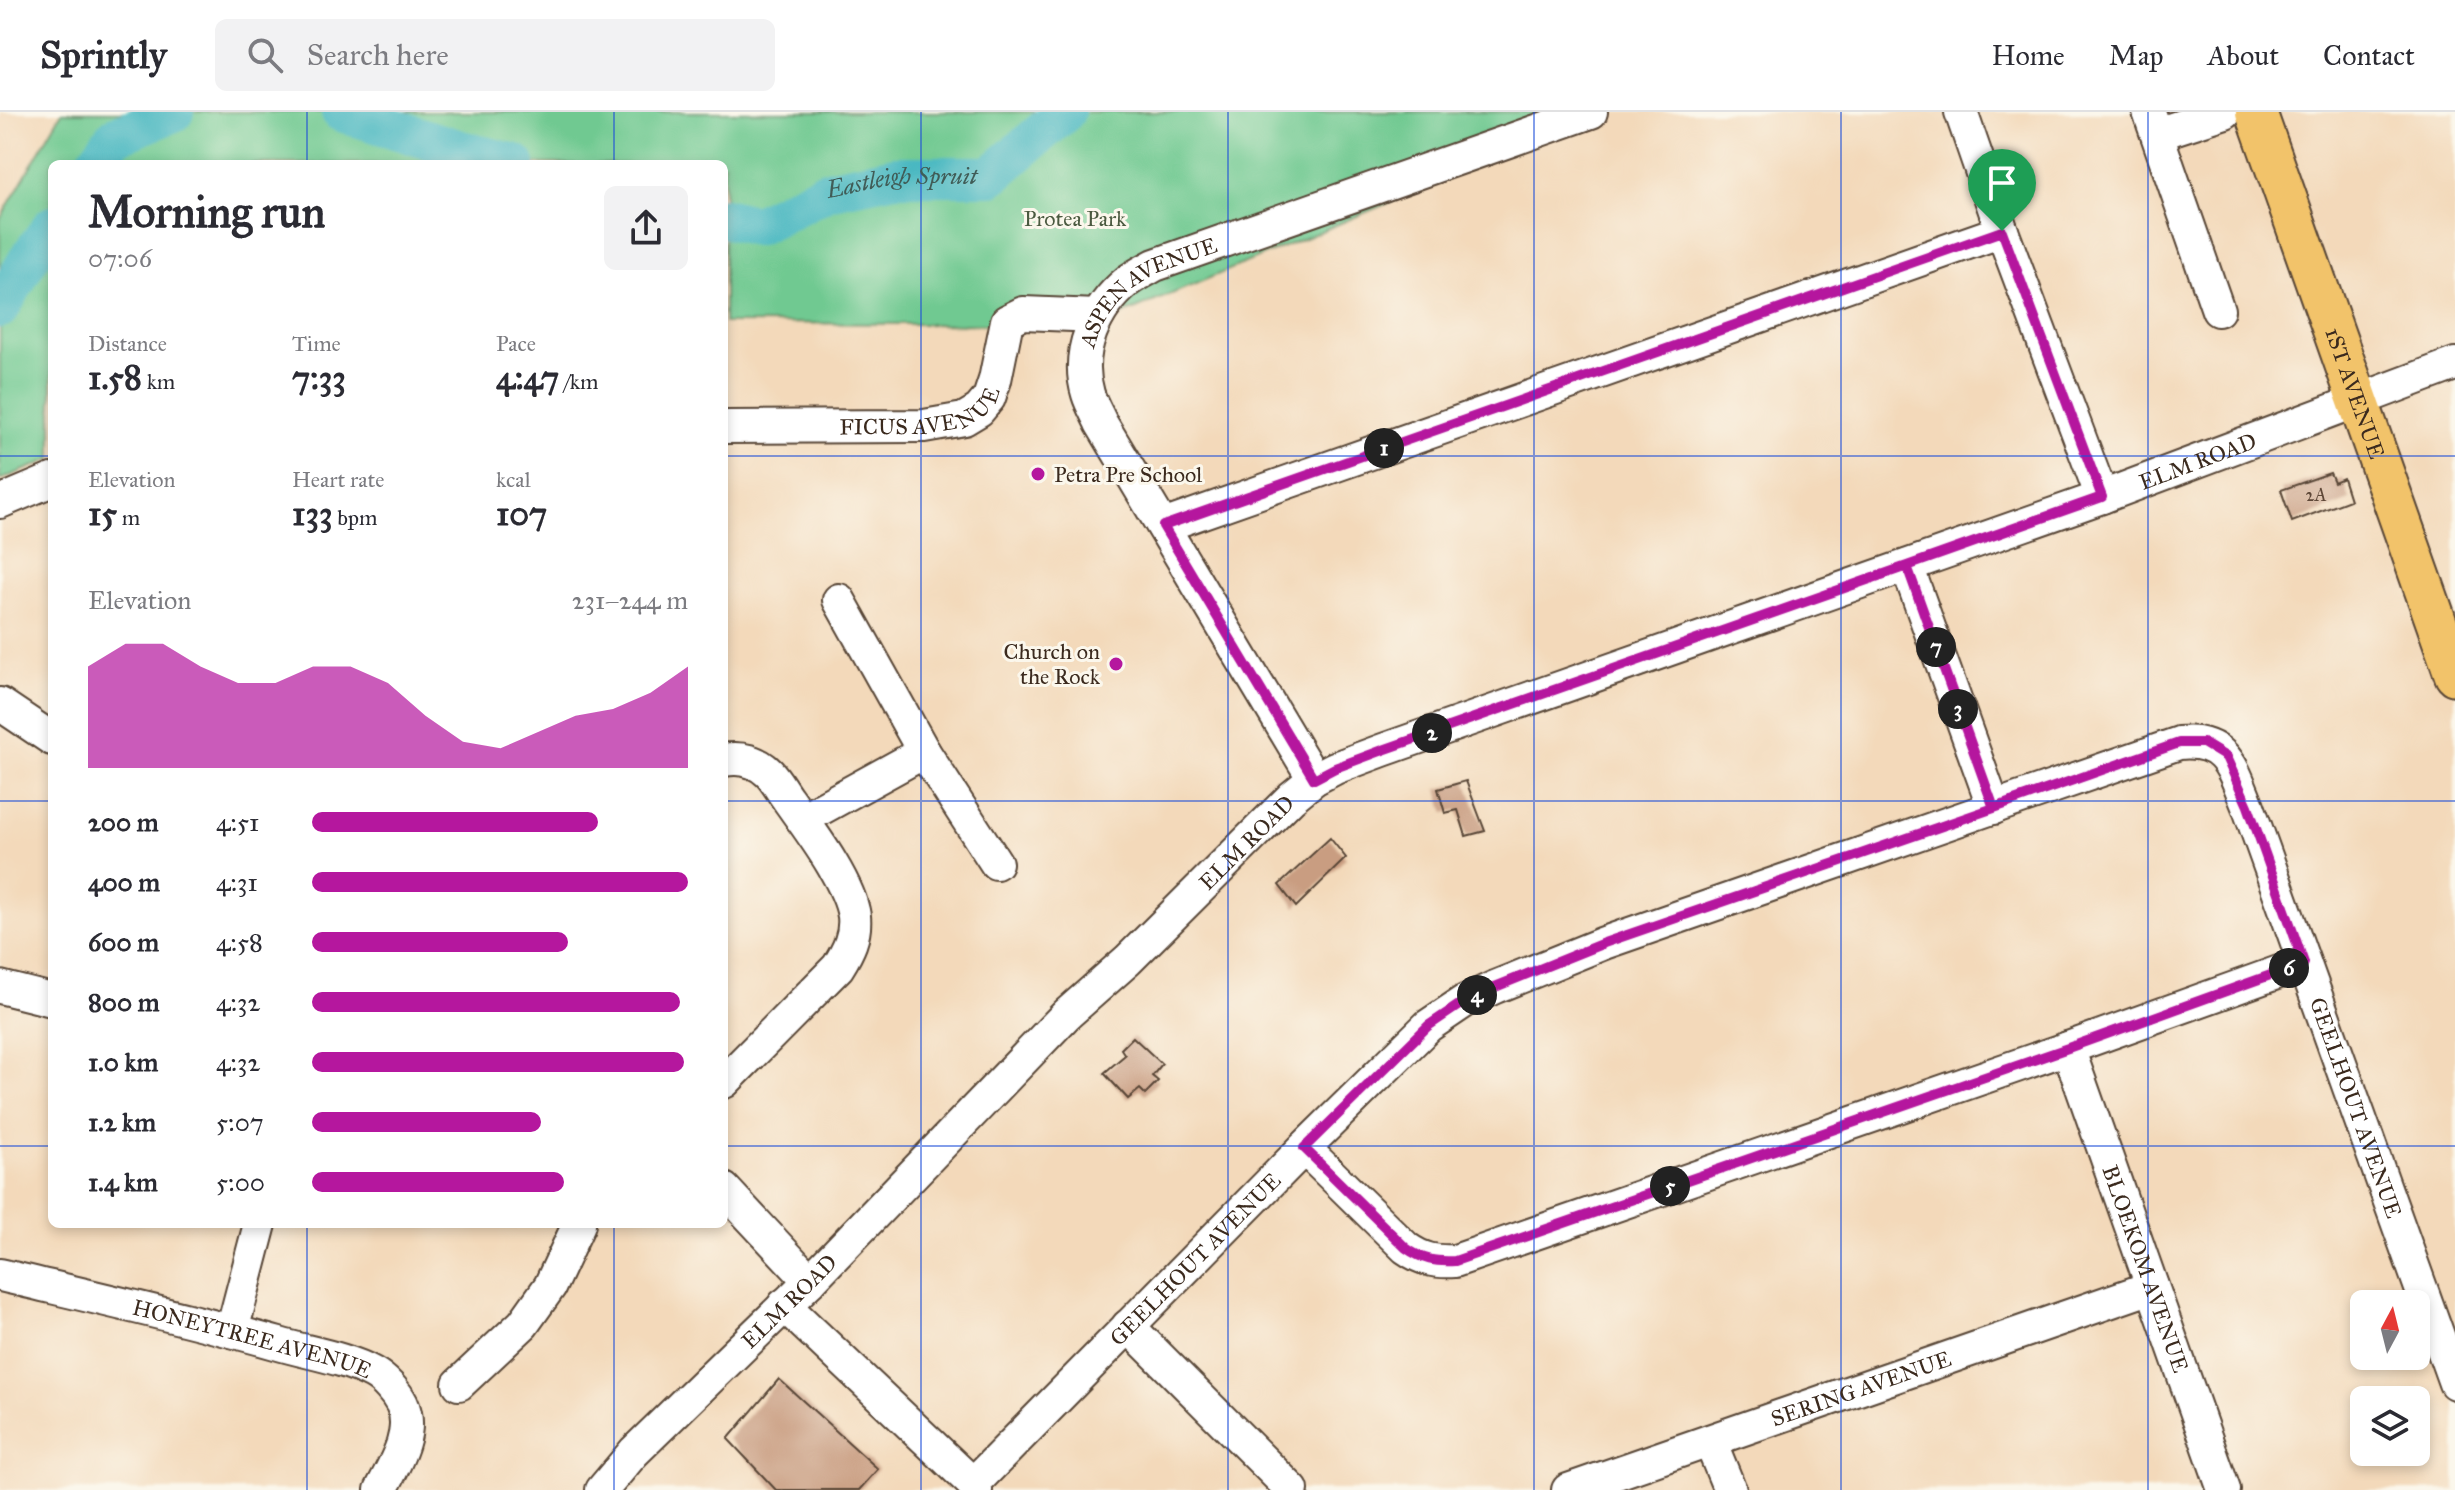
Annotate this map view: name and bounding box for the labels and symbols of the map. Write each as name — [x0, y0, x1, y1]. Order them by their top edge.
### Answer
pin — [1968, 149, 2036, 231]
water label: Eastleigh Spruit — [822, 160, 979, 205]
park label: Protea Park — [1024, 205, 1127, 232]
street label: ASPEN AVENUE — [1073, 231, 1221, 352]
street label: 1ST AVENUE — [2320, 324, 2391, 462]
street label: FICUS AVENUE — [839, 383, 1005, 440]
street label: ELM ROAD — [2135, 427, 2260, 495]
pin: 1 — [1364, 428, 1404, 468]
place label: Petra Pre School — [1054, 461, 1202, 488]
marker: Petra Pre School — [1029, 465, 1047, 483]
house number: 2A — [2306, 484, 2327, 506]
pin: 7 — [1916, 627, 1956, 667]
place label: Church on the Rock — [1004, 638, 1101, 690]
marker: Church on the Rock — [1107, 655, 1125, 673]
pin: 3 — [1938, 689, 1978, 729]
pin: 2 — [1412, 713, 1452, 753]
street label: ELM ROAD — [1193, 789, 1300, 895]
pin: 6 — [2269, 948, 2309, 988]
pin: 4 — [1457, 975, 1497, 1015]
street label: GEELHOUT AVENUE — [2304, 994, 2408, 1222]
street label: BLOEKOM AVENUE — [2097, 1161, 2195, 1376]
street label: GEELHOUT AVENUE — [1104, 1166, 1286, 1351]
pin: 5 — [1650, 1166, 1690, 1206]
street label: ELM ROAD — [736, 1248, 842, 1354]
north arrow — [2350, 1290, 2430, 1370]
street label: HONEYTREE AVENUE — [130, 1293, 376, 1384]
street label: SERING AVENUE — [1767, 1344, 1955, 1432]

